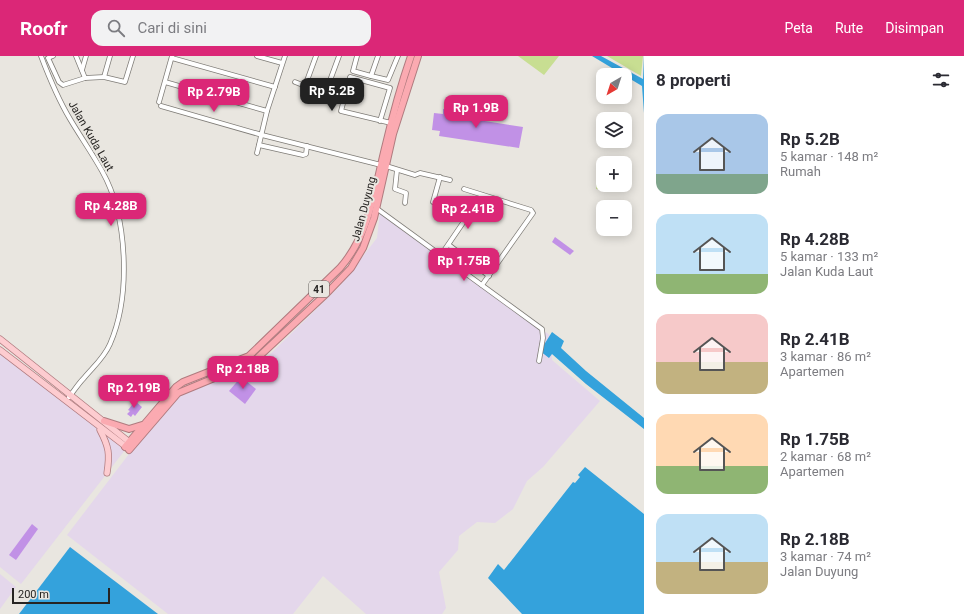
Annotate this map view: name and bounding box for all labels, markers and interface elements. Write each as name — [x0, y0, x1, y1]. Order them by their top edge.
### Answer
search box — [91, 10, 371, 46]
text: Roofr — [20, 17, 67, 40]
icon: search — [105, 17, 127, 39]
text: Cari di sini — [137, 19, 207, 37]
text: Peta — [785, 20, 813, 36]
text: Rute — [835, 20, 863, 36]
text: Disimpan — [885, 20, 944, 36]
north arrow — [596, 68, 632, 104]
map controls — [596, 68, 632, 236]
icon: filters — [930, 69, 952, 91]
text: 8 properti — [656, 70, 731, 90]
pin: Rp 5.2B — [295, 78, 369, 112]
pin: Rp 2.79B — [173, 79, 255, 113]
text: Rp 5.2B — [309, 83, 355, 98]
text: Rp 2.79B — [187, 84, 241, 99]
pin: Rp 1.9B — [439, 95, 513, 129]
street label: Jalan Kuda Laut — [66, 99, 117, 174]
text: Rp 1.9B — [453, 100, 499, 115]
button: layers — [596, 112, 632, 148]
text: Rp 5.2B — [780, 129, 840, 149]
icon: home — [688, 130, 736, 178]
text: 5 kamar · 148 m² — [780, 149, 878, 164]
button: + — [596, 156, 632, 192]
text: Rumah — [780, 164, 821, 179]
street label: Jalan Duyung — [349, 175, 379, 243]
pin: Rp 4.28B — [70, 193, 152, 227]
pin: Rp 2.41B — [427, 196, 509, 230]
text: Rp 4.28B — [84, 198, 138, 213]
button: − — [596, 200, 632, 236]
text: Rp 2.41B — [441, 201, 495, 216]
text: Rp 4.28B — [780, 229, 850, 249]
icon: home — [688, 230, 736, 278]
pin: Rp 1.75B — [423, 248, 505, 282]
text: 5 kamar · 133 m² — [780, 249, 878, 264]
text: Rp 1.75B — [437, 253, 491, 268]
text: Jalan Kuda Laut — [780, 264, 873, 279]
road number: 41 — [309, 281, 329, 297]
text: Rp 2.41B — [780, 329, 850, 349]
icon: home — [688, 330, 736, 378]
text: 3 kamar · 86 m² — [780, 349, 871, 364]
pin: Rp 2.18B — [202, 356, 284, 390]
text: Rp 2.18B — [216, 361, 270, 376]
text: Apartemen — [780, 364, 844, 379]
pin: Rp 2.19B — [93, 375, 175, 409]
text: Rp 2.19B — [107, 380, 161, 395]
text: Rp 1.75B — [780, 429, 850, 449]
icon: home — [688, 430, 736, 478]
text: 2 kamar · 68 m² — [780, 449, 871, 464]
text: Apartemen — [780, 464, 844, 479]
text: Rp 2.18B — [780, 529, 850, 549]
icon: home — [688, 530, 736, 578]
text: 3 kamar · 74 m² — [780, 549, 871, 564]
text: Jalan Duyung — [780, 564, 858, 579]
scale bar — [12, 586, 110, 605]
text: 200 m — [18, 588, 49, 601]

